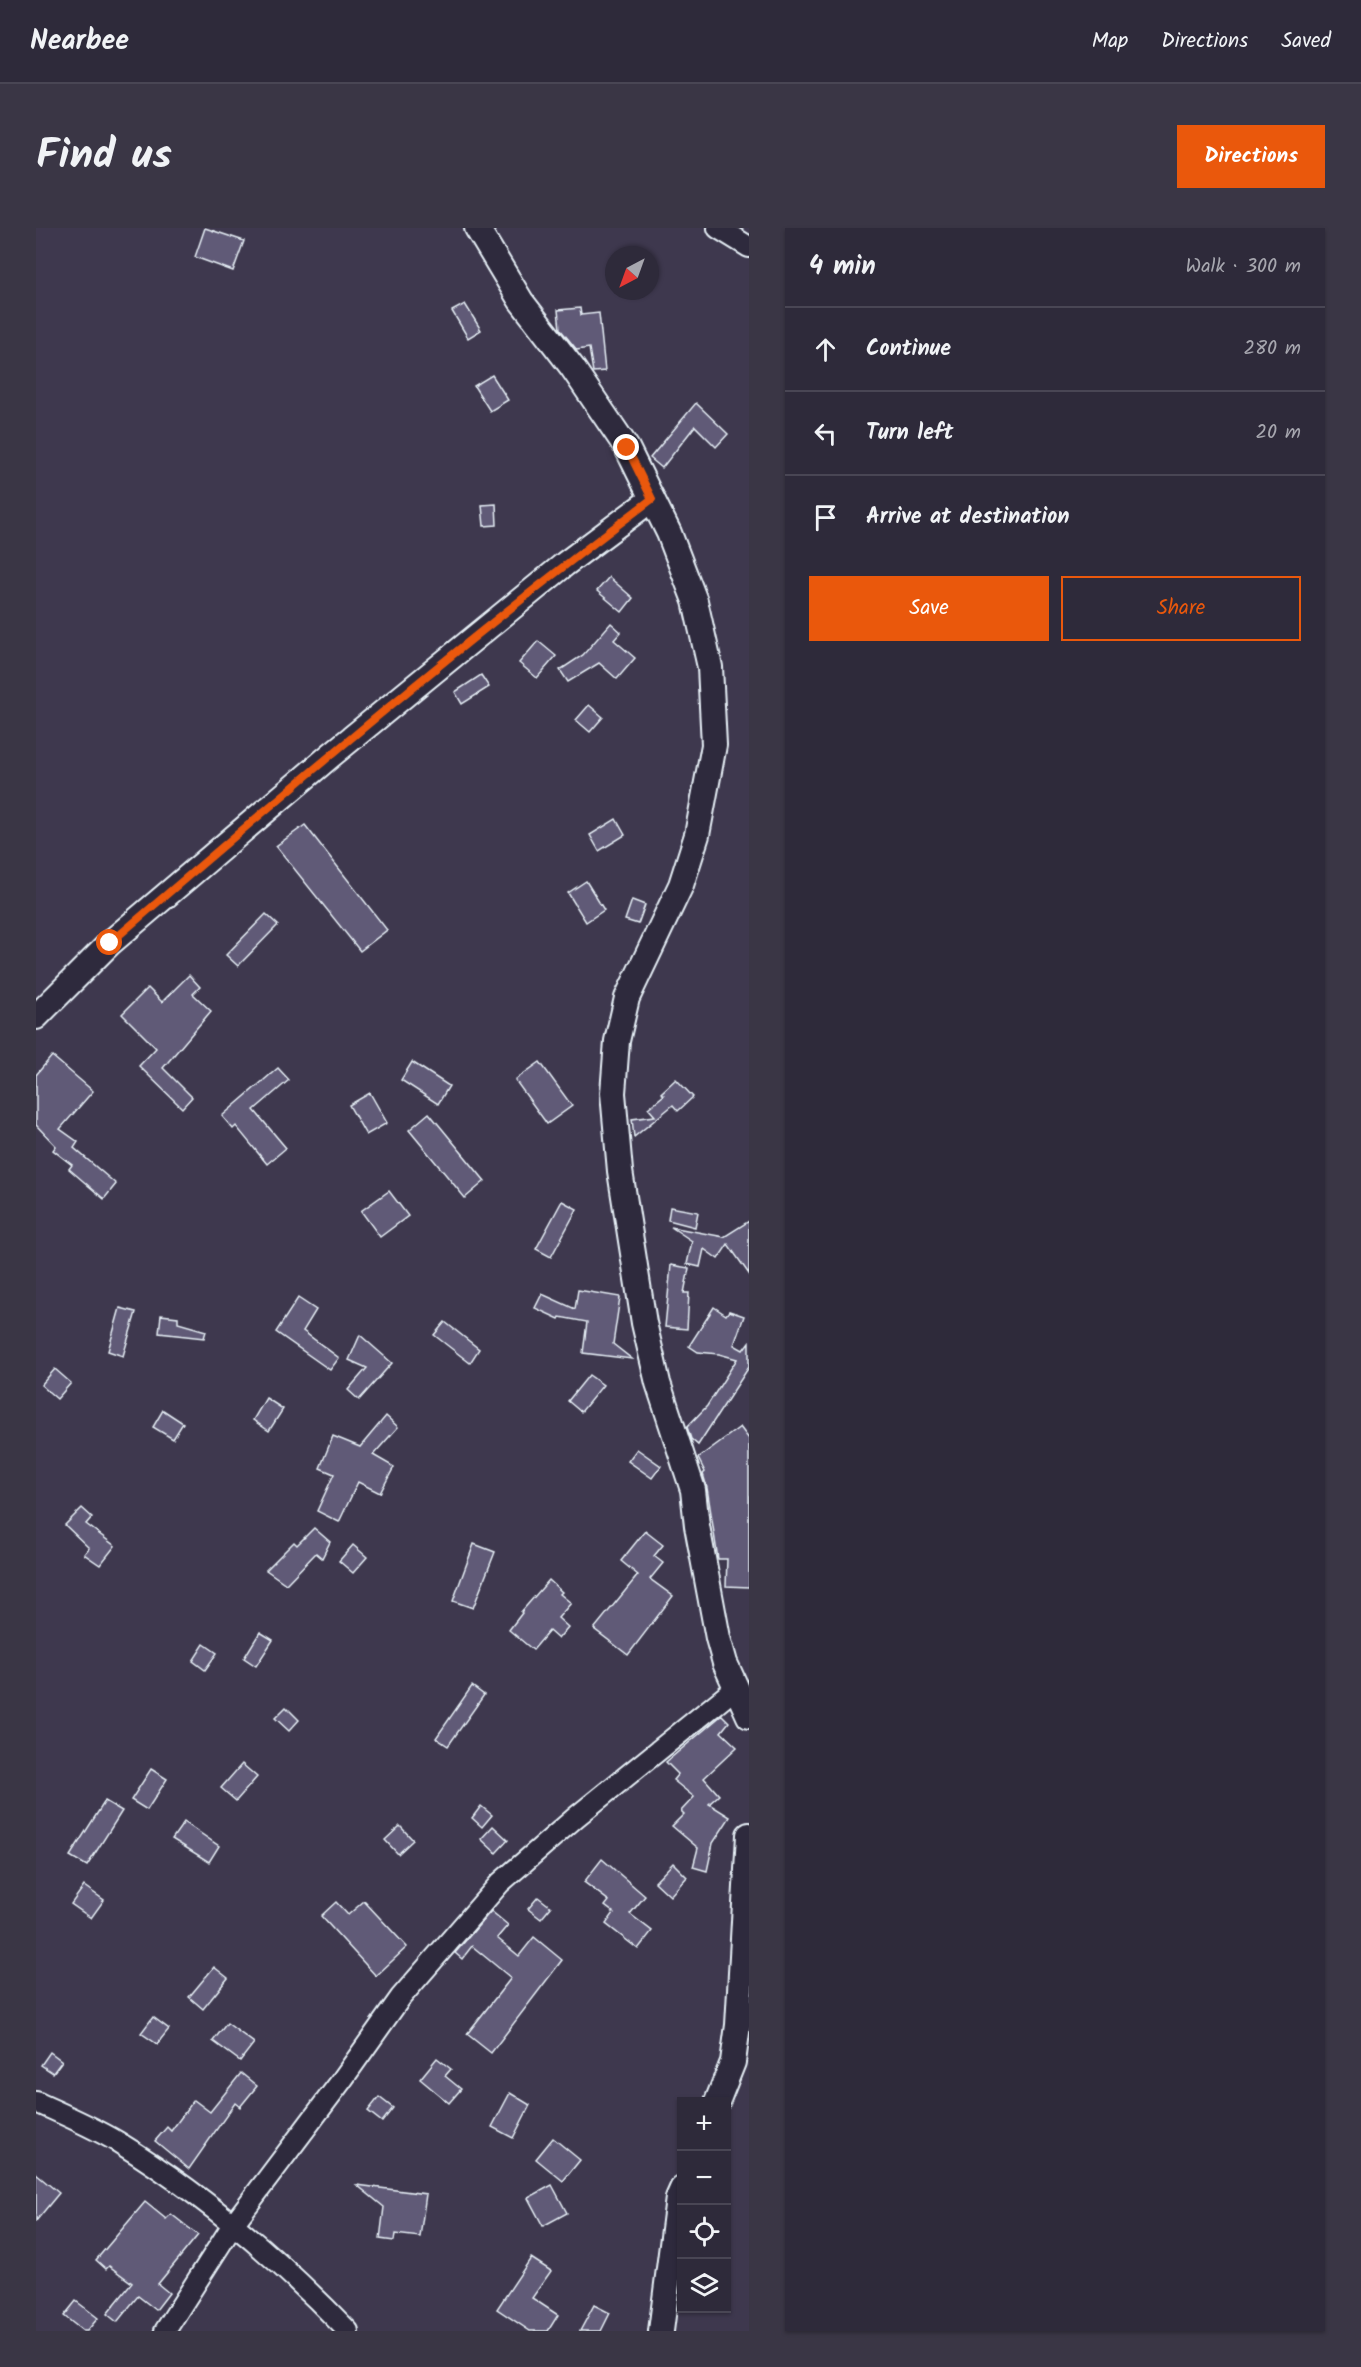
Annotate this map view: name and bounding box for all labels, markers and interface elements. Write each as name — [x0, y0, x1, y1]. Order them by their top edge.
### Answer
text: Nearbee — [30, 19, 129, 64]
text: Map — [1092, 25, 1128, 58]
text: Directions — [1161, 25, 1248, 58]
text: Saved — [1281, 25, 1331, 58]
text: Find us — [36, 123, 172, 190]
button: Directions — [1177, 125, 1325, 188]
north arrow — [605, 246, 659, 300]
text: 4 min — [809, 246, 876, 288]
text: Walk · 300 m — [1186, 251, 1301, 283]
text: Continue — [866, 332, 951, 367]
icon: ahead — [809, 333, 842, 366]
text: 280 m — [1243, 333, 1301, 365]
text: Turn left — [866, 416, 953, 451]
icon: left — [809, 417, 842, 450]
text: 20 m — [1255, 417, 1301, 449]
route end — [613, 434, 639, 460]
text: Arrive at destination — [866, 500, 1069, 535]
icon: arrive — [809, 501, 842, 534]
button: Save — [809, 576, 1049, 641]
button: Share — [1061, 576, 1301, 641]
route start — [96, 929, 122, 955]
map controls — [677, 2097, 731, 2313]
button: + — [677, 2097, 731, 2151]
button: − — [677, 2151, 731, 2205]
button: locate — [677, 2205, 731, 2259]
button: layers — [677, 2259, 731, 2313]

